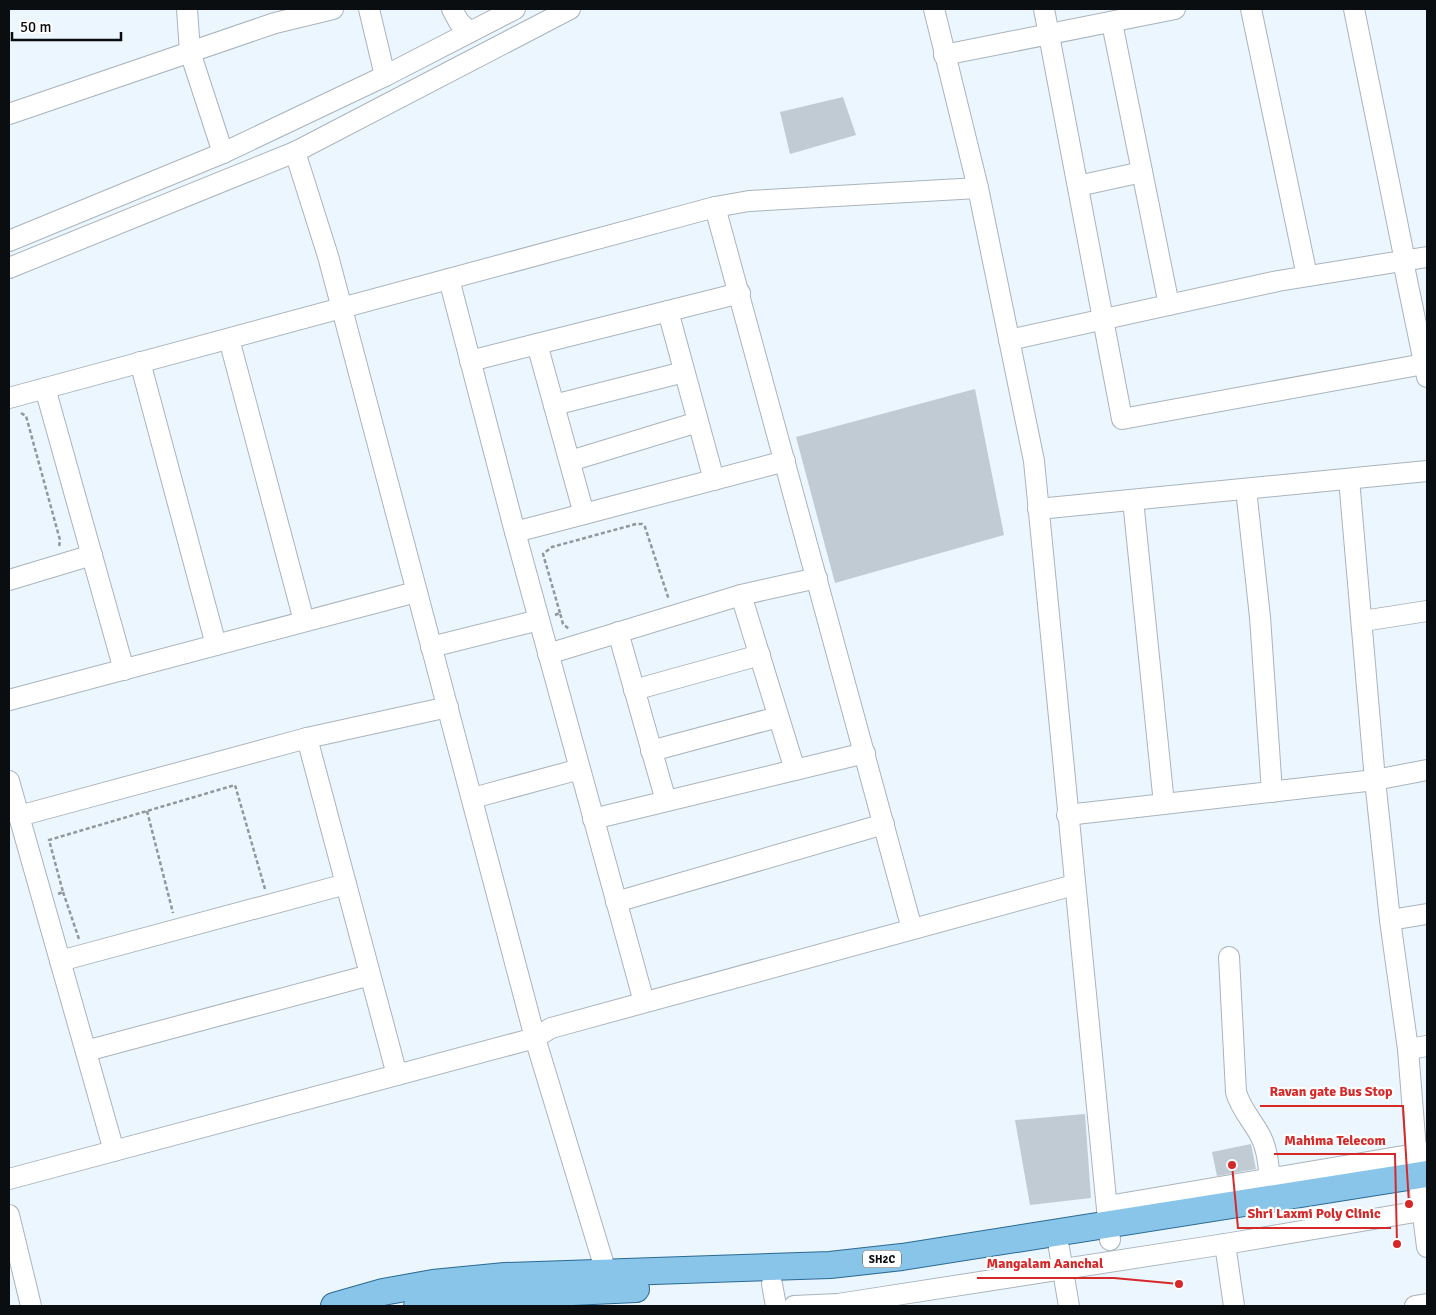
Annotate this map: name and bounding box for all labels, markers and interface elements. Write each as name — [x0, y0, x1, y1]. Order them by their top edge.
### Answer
scale bar — [12, 10, 121, 42]
text: 50 m — [20, 18, 51, 36]
callout: Ravan gate Bus Stop — [1260, 1077, 1403, 1106]
text: Ravan gate Bus Stop — [1269, 1083, 1393, 1100]
callout: Mahima Telecom — [1274, 1125, 1395, 1154]
text: Mahima Telecom — [1284, 1132, 1386, 1149]
callout: Shri Laxmi Poly Clinic — [1238, 1199, 1391, 1228]
text: Shri Laxmi Poly Clinic — [1247, 1205, 1381, 1222]
callout: Mangalam Aanchal — [977, 1249, 1114, 1278]
road number: SH2C — [863, 1250, 901, 1268]
text: Mangalam Aanchal — [987, 1255, 1104, 1272]

